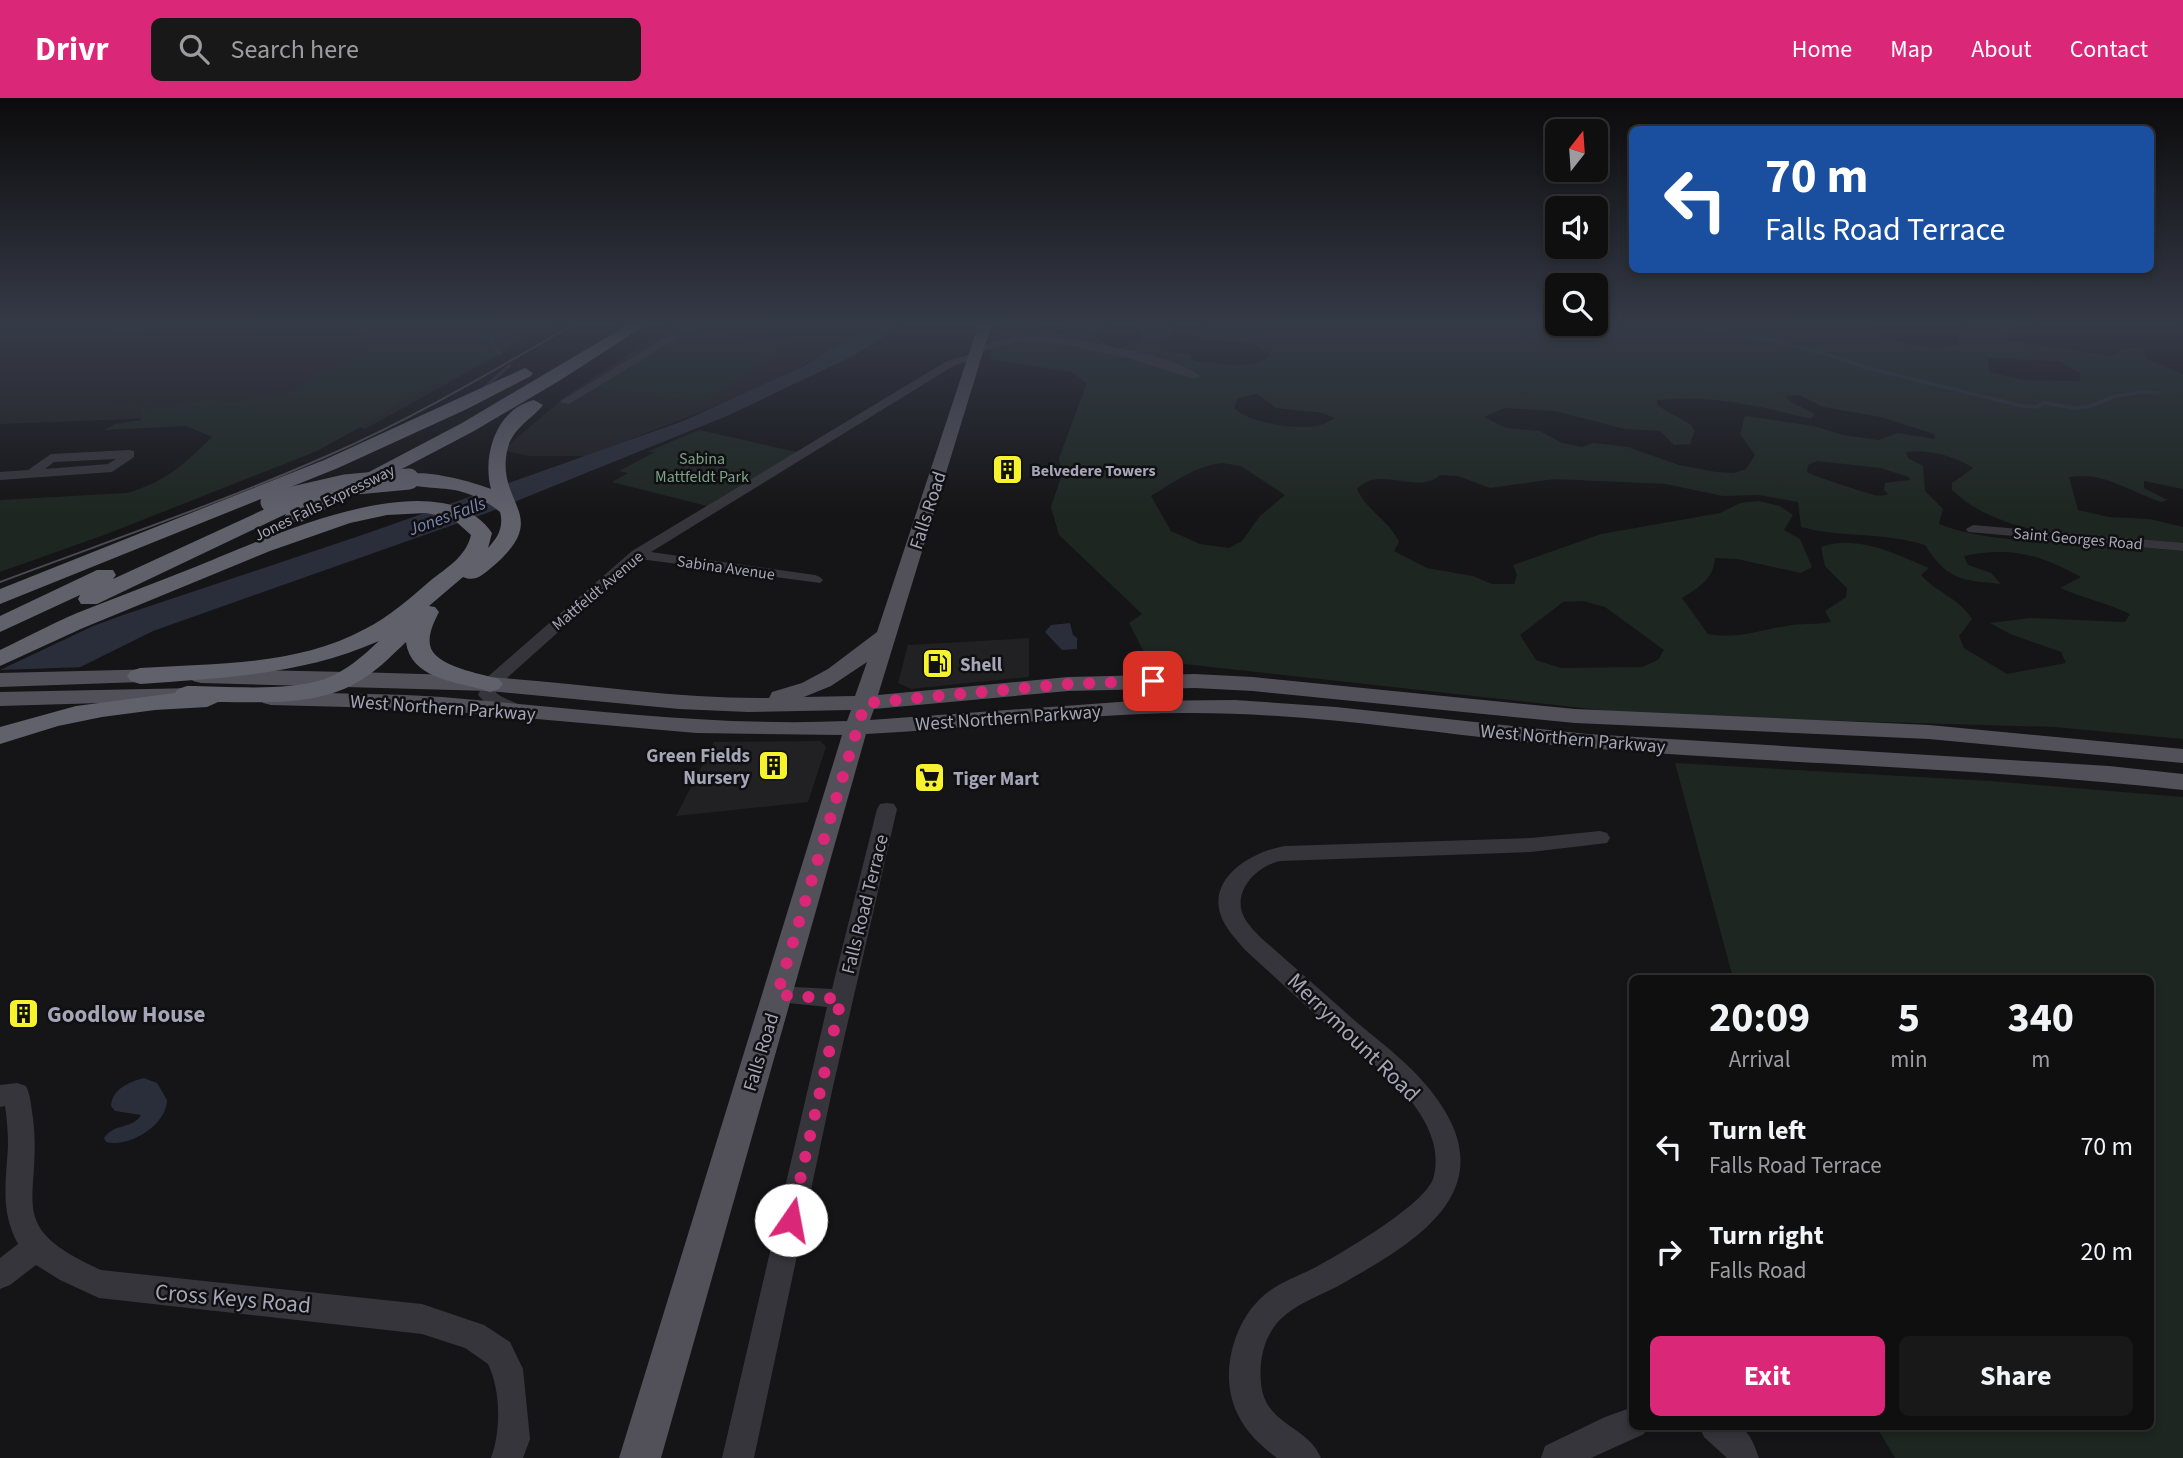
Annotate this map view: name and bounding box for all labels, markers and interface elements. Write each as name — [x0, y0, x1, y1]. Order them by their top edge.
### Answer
search box — [151, 18, 641, 81]
text: Drivr — [35, 26, 109, 73]
icon: search — [175, 30, 213, 68]
text: Search here — [231, 31, 359, 68]
text: Home — [1792, 32, 1852, 67]
text: Map — [1890, 32, 1933, 67]
text: About — [1971, 32, 2032, 67]
text: Contact — [2070, 32, 2148, 67]
north arrow — [1545, 119, 1608, 182]
map controls — [1545, 119, 1608, 336]
text: 70 m — [1765, 142, 1869, 212]
icon: left — [1650, 154, 1741, 245]
button: sound — [1545, 196, 1608, 259]
text: Falls Road Terrace — [1765, 207, 2005, 253]
button: search — [1545, 273, 1608, 336]
park label: Sabina Mattfeldt Park — [655, 448, 749, 488]
building icon: Belvedere Towers — [991, 453, 1025, 487]
street label: Jones Falls Expressway — [250, 459, 399, 547]
place label: Belvedere Towers — [1031, 460, 1156, 482]
street label: Falls Road — [903, 468, 954, 553]
water label: Jones Falls — [404, 491, 489, 542]
street label: Saint Georges Road — [2012, 522, 2144, 556]
street label: Mattfeldt Avenue — [547, 546, 648, 636]
street label: Sabina Avenue — [675, 550, 776, 586]
fuel station icon: Shell — [920, 647, 954, 681]
pin — [1123, 651, 1183, 711]
place label: Shell — [960, 652, 1003, 679]
icon: arrive — [1134, 662, 1172, 700]
street label: West Northern Parkway — [349, 689, 537, 728]
street label: West Northern Parkway — [915, 699, 1102, 738]
street label: West Northern Parkway — [1479, 718, 1667, 761]
place label: Green Fields Nursery — [646, 743, 750, 792]
building icon: Green Fields Nursery — [756, 749, 790, 783]
supermarket icon: Tiger Mart — [913, 761, 947, 795]
place label: Tiger Mart — [953, 766, 1039, 793]
street label: Falls Road Terrace — [835, 832, 896, 977]
street label: Merrymount Road — [1280, 965, 1428, 1110]
text: 20:09 — [1709, 988, 1810, 1048]
text: 5 — [1898, 988, 1920, 1048]
text: 340 — [2007, 988, 2074, 1048]
building icon: Goodlow House — [7, 997, 41, 1031]
place label: Goodlow House — [47, 998, 206, 1031]
street label: Falls Road — [737, 1010, 786, 1095]
text: Arrival — [1729, 1043, 1791, 1076]
text: min — [1890, 1043, 1928, 1076]
text: m — [2031, 1043, 2050, 1076]
text: Turn left — [1709, 1112, 1806, 1149]
icon: left — [1650, 1128, 1688, 1166]
text: 70 m — [2080, 1128, 2133, 1165]
text: Falls Road Terrace — [1709, 1149, 1882, 1182]
position arrow — [754, 1183, 828, 1257]
text: Turn right — [1709, 1217, 1824, 1254]
icon: right — [1650, 1233, 1688, 1271]
text: 20 m — [2080, 1233, 2133, 1270]
text: Falls Road — [1709, 1254, 1807, 1287]
street label: Cross Keys Road — [154, 1275, 312, 1322]
button: Exit — [1650, 1336, 1885, 1416]
button: Share — [1899, 1336, 2133, 1416]

